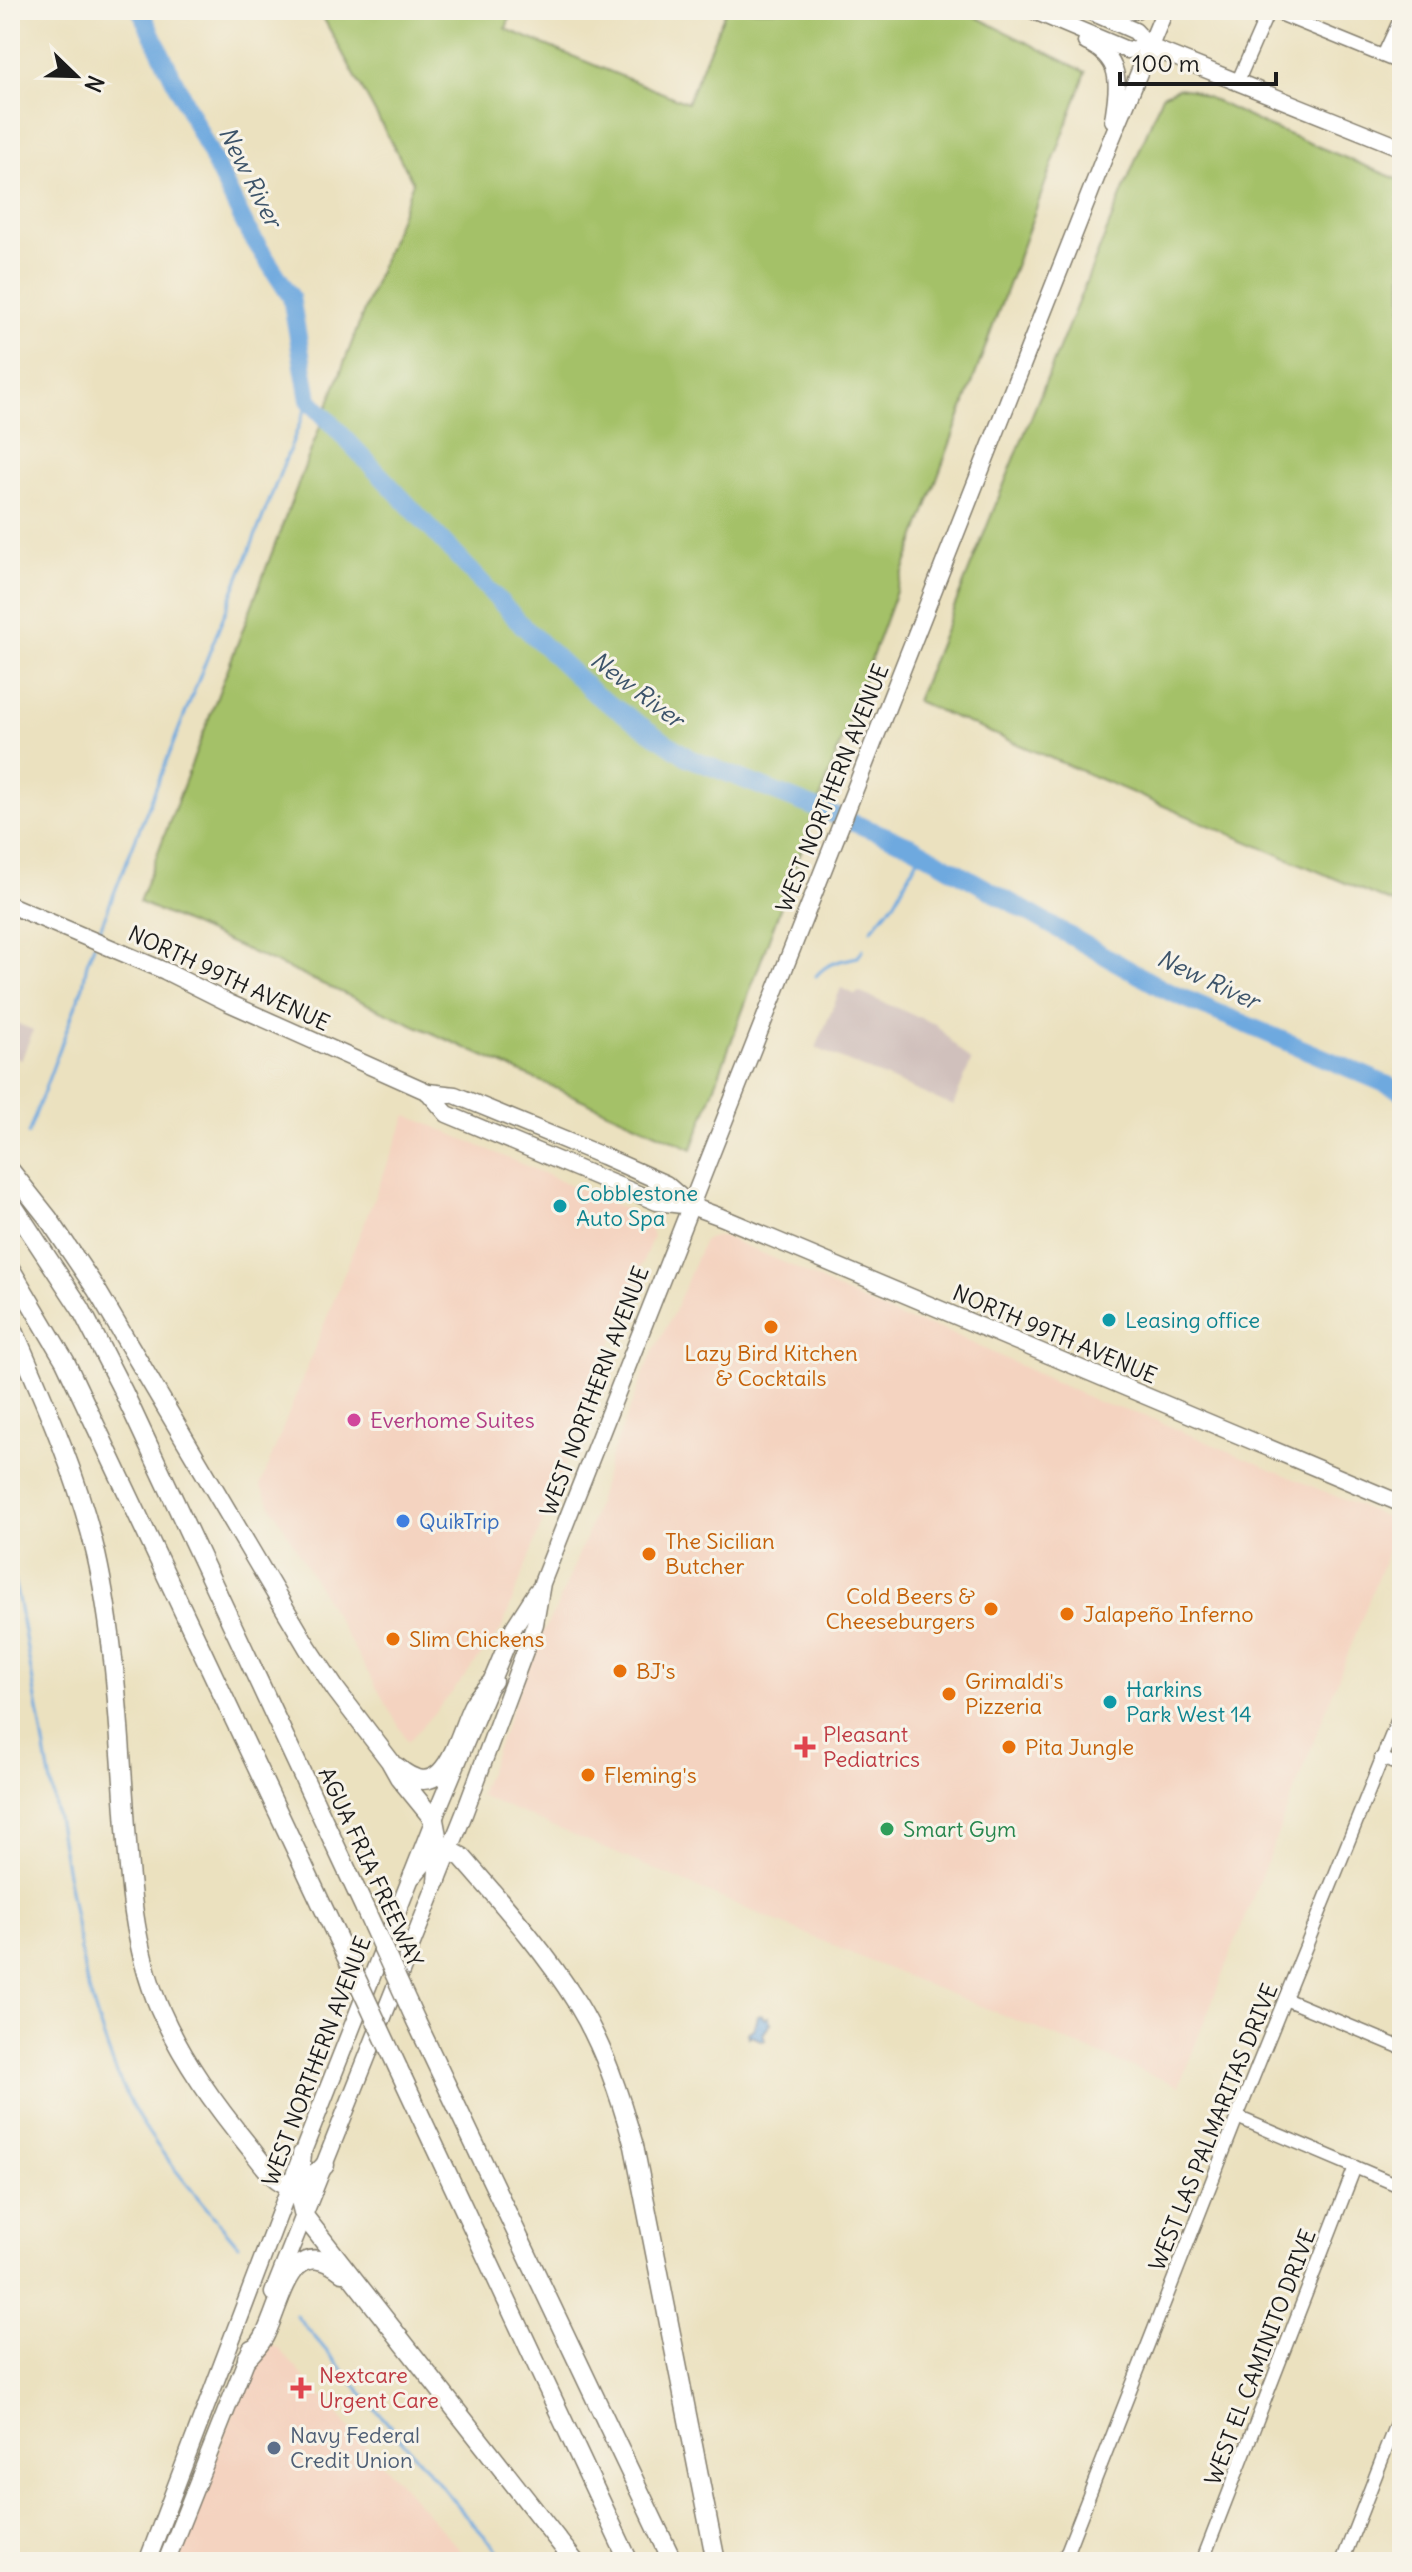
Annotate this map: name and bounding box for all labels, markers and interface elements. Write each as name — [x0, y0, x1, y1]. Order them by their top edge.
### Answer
north arrow — [36, 36, 116, 116]
scale bar — [1120, 36, 1276, 86]
text: 100 m — [1132, 48, 1200, 78]
text: N — [79, 71, 110, 96]
water label: New River — [213, 121, 290, 235]
water label: New River — [585, 644, 693, 736]
street label: WEST NORTHERN AVENUE — [769, 660, 895, 916]
street label: NORTH 99TH AVENUE — [124, 919, 334, 1037]
water label: New River — [1153, 942, 1267, 1017]
place label: Cobblestone Auto Spa — [576, 1179, 698, 1232]
marker: Cobblestone Auto Spa — [551, 1197, 569, 1215]
street label: WEST NORTHERN AVENUE — [533, 1262, 655, 1520]
street label: NORTH 99TH AVENUE — [949, 1278, 1161, 1390]
place label: Leasing office — [1125, 1306, 1260, 1334]
marker: Leasing office — [1100, 1311, 1118, 1329]
marker: Lazy Bird Kitchen & Cocktails — [762, 1318, 780, 1336]
place label: Lazy Bird Kitchen & Cocktails — [684, 1339, 858, 1392]
place label: Everhome Suites — [370, 1406, 535, 1434]
marker: Everhome Suites — [345, 1411, 363, 1429]
place label: QuikTrip — [419, 1507, 500, 1535]
marker: QuikTrip — [394, 1512, 412, 1530]
place label: The Sicilian Butcher — [665, 1527, 775, 1580]
marker: The Sicilian Butcher — [640, 1545, 658, 1563]
place label: Cold Beers & Cheeseburgers — [825, 1582, 975, 1635]
marker: Cold Beers & Cheeseburgers — [982, 1600, 1000, 1618]
place label: Jalapeño Inferno — [1083, 1600, 1254, 1628]
marker: Jalapeño Inferno — [1058, 1605, 1076, 1623]
place label: Slim Chickens — [409, 1625, 545, 1653]
marker: Slim Chickens — [384, 1630, 402, 1648]
place label: BJ's — [636, 1657, 676, 1685]
marker: BJ's — [611, 1662, 629, 1680]
place label: Grimaldi's Pizzeria — [965, 1667, 1064, 1720]
place label: Harkins Park West 14 — [1126, 1675, 1252, 1728]
marker: Grimaldi's Pizzeria — [940, 1685, 958, 1703]
marker: Harkins Park West 14 — [1101, 1693, 1119, 1711]
place label: Pleasant Pediatrics — [823, 1720, 920, 1773]
place label: Pita Jungle — [1025, 1733, 1134, 1761]
marker: Pleasant Pediatrics — [794, 1736, 816, 1758]
marker: Pita Jungle — [1000, 1738, 1018, 1756]
place label: Fleming's — [604, 1761, 697, 1789]
street label: AGUA FRIA FREEWAY — [312, 1763, 430, 1971]
marker: Fleming's — [579, 1766, 597, 1784]
place label: Smart Gym — [903, 1815, 1016, 1843]
marker: Smart Gym — [878, 1820, 896, 1838]
street label: WEST NORTHERN AVENUE — [255, 1932, 377, 2190]
street label: WEST LAS PALMARITAS DRIVE — [1142, 1979, 1284, 2275]
street label: WEST EL CAMINITO DRIVE — [1198, 2225, 1322, 2489]
place label: Nextcare Urgent Care — [319, 2361, 439, 2414]
marker: Nextcare Urgent Care — [290, 2377, 312, 2399]
place label: Navy Federal Credit Union — [290, 2421, 420, 2474]
marker: Navy Federal Credit Union — [265, 2439, 283, 2457]

